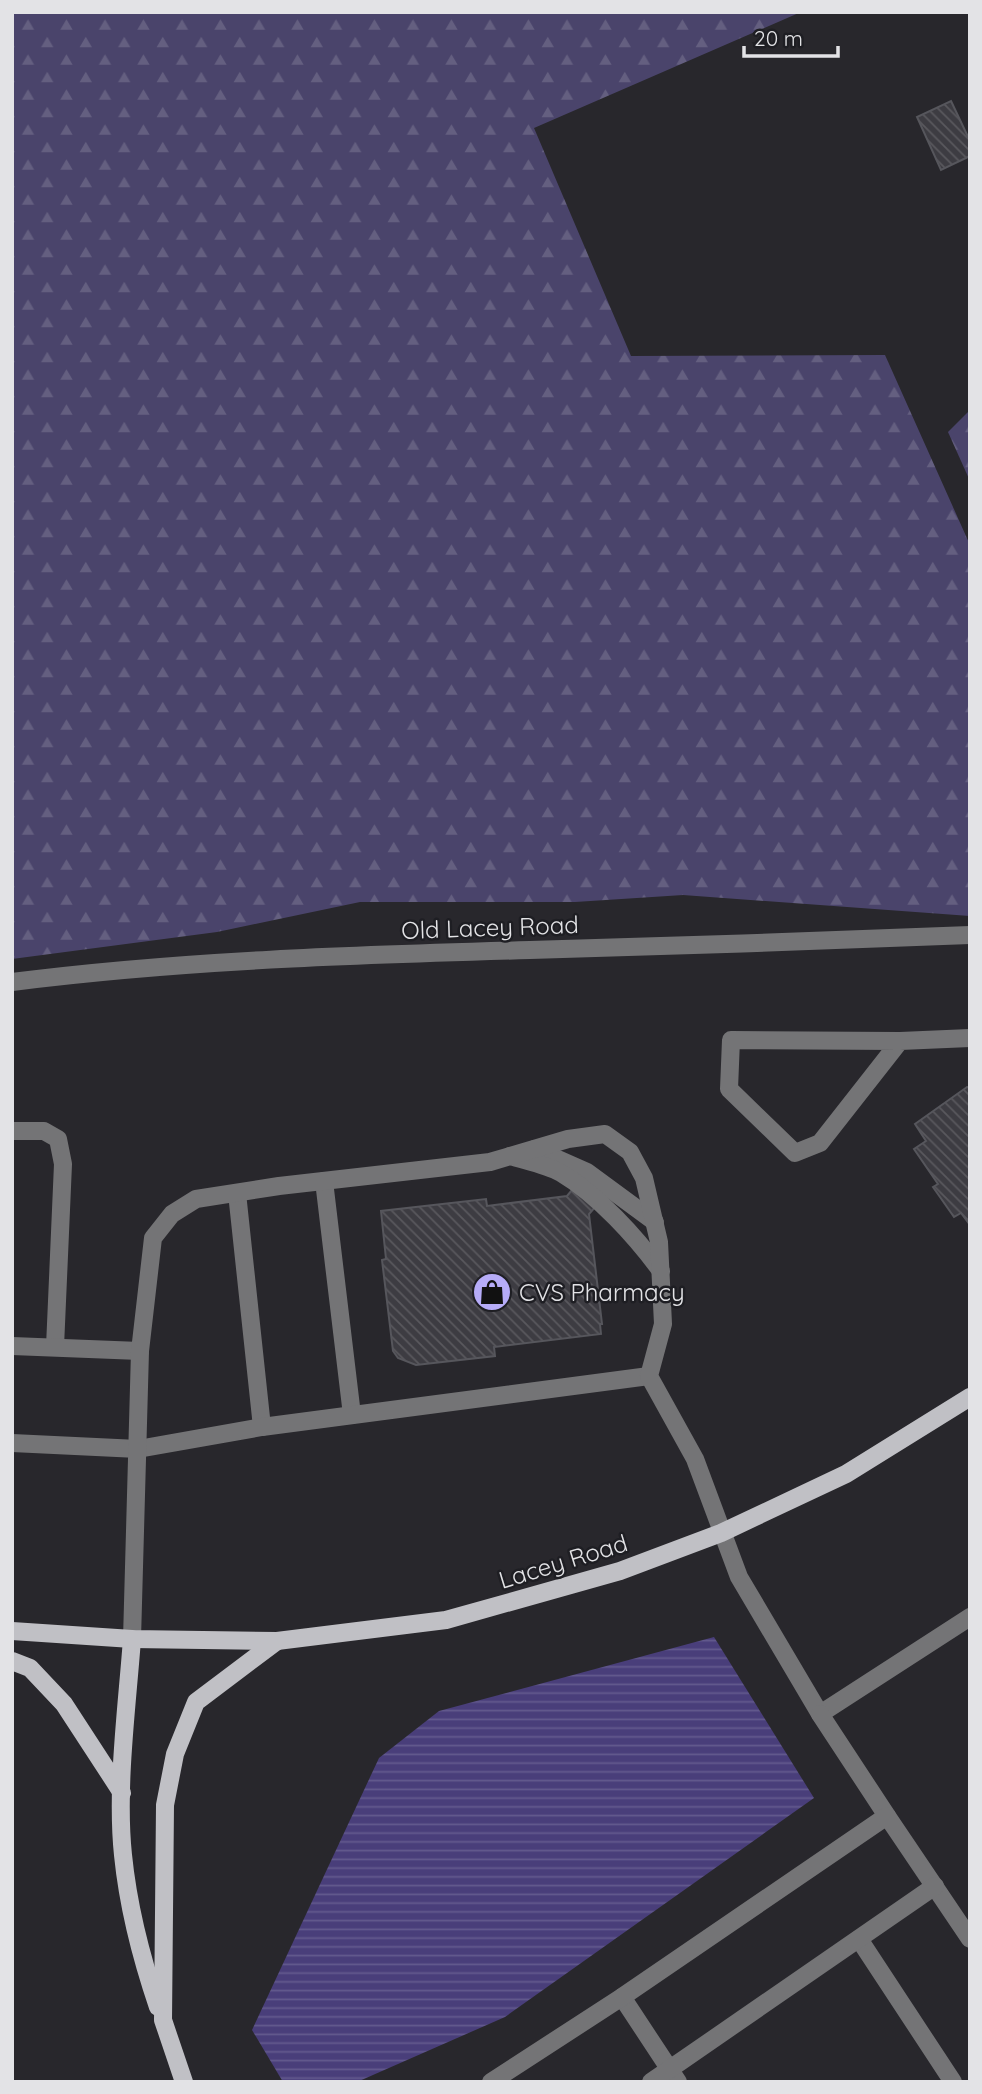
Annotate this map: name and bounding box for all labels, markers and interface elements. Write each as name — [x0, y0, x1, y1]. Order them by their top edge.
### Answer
scale bar — [744, 14, 838, 58]
text: 20 m — [754, 25, 803, 51]
street label: Old Lacey Road — [401, 909, 579, 945]
shop icon: CVS Pharmacy — [471, 1271, 513, 1313]
place label: CVS Pharmacy — [519, 1277, 685, 1307]
street label: Lacey Road — [495, 1527, 631, 1595]

